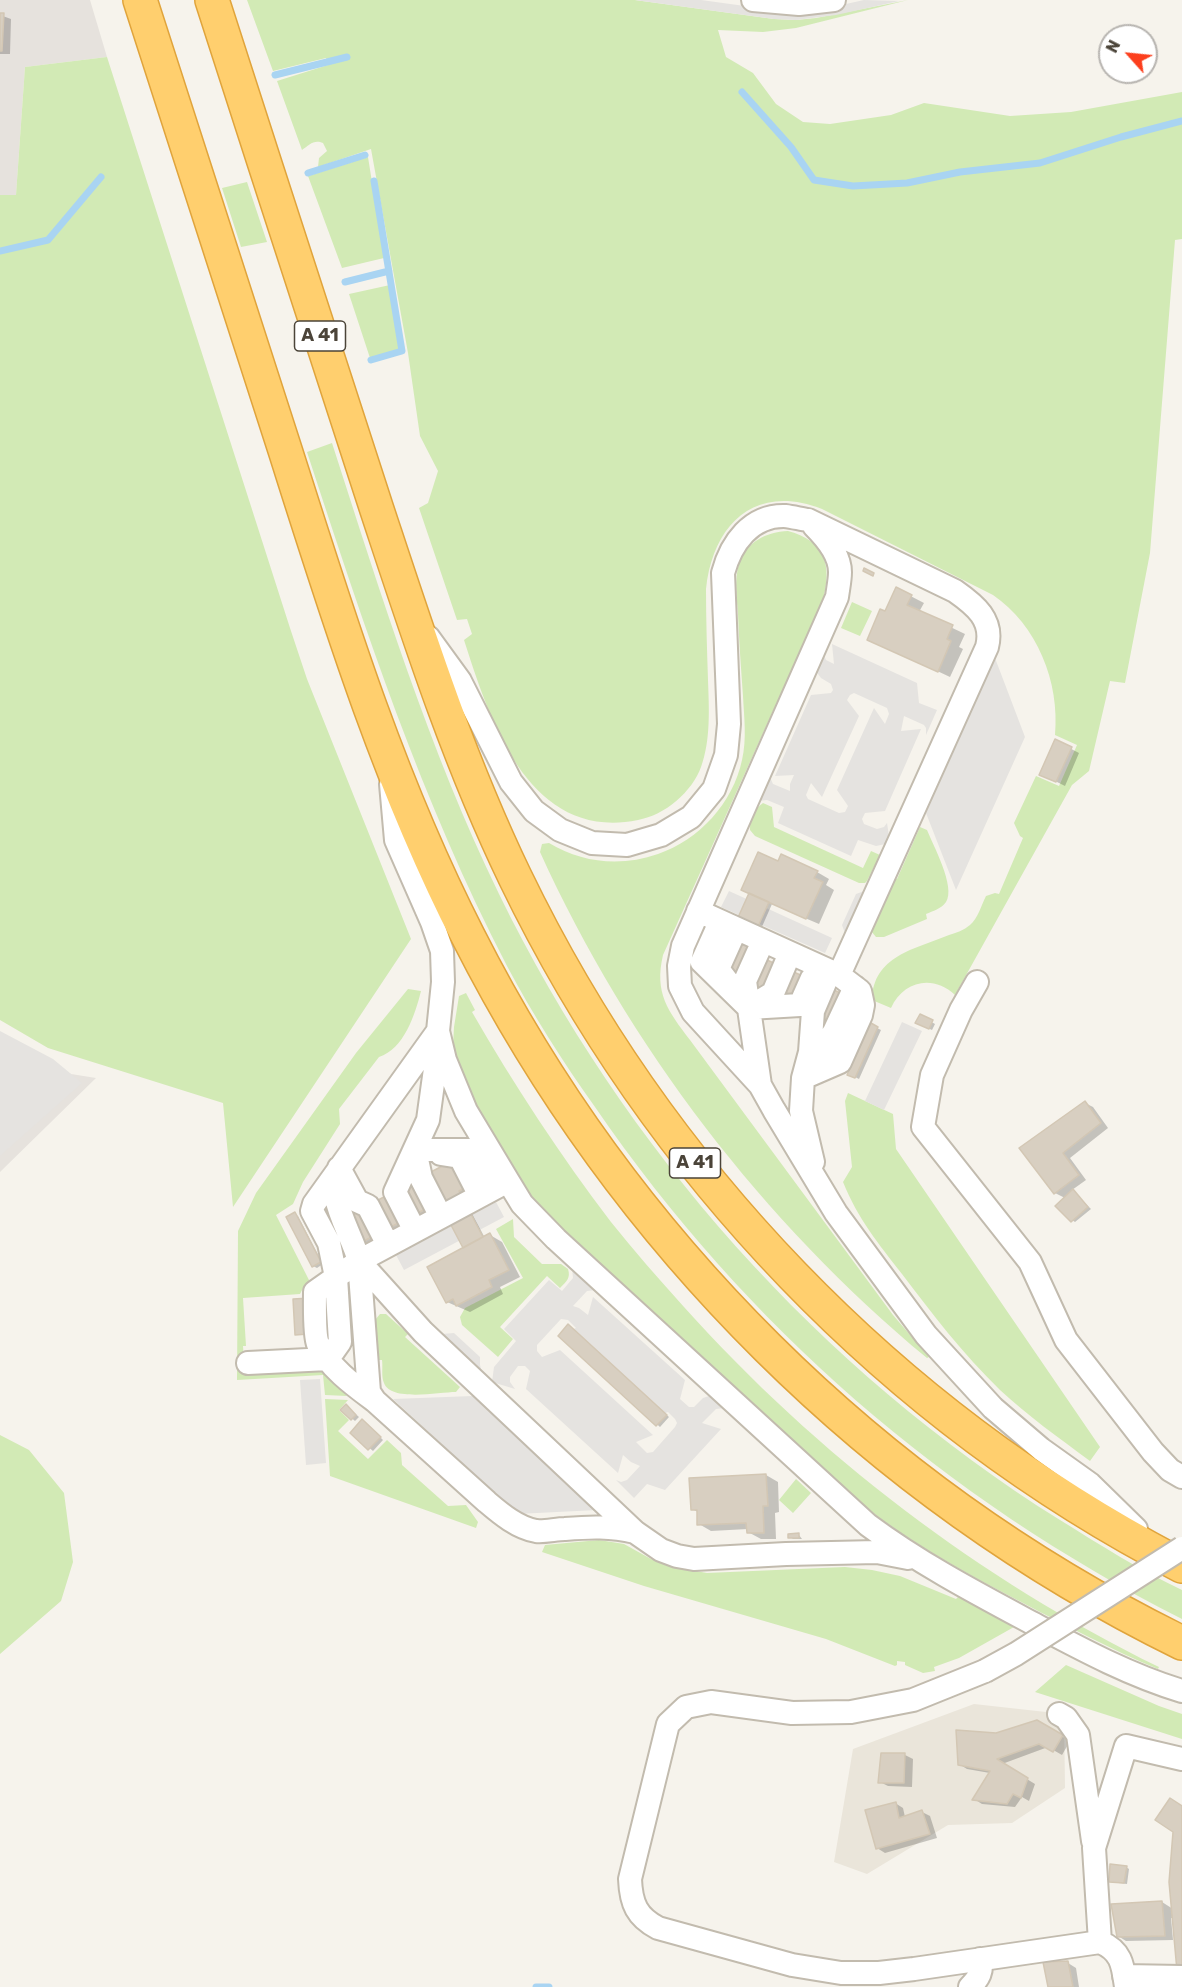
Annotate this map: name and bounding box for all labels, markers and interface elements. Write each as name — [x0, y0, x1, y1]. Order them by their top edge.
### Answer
north arrow — [1098, 24, 1158, 84]
text: N — [1102, 37, 1124, 56]
road number: A 41 — [294, 321, 346, 351]
road number: A 41 — [670, 1148, 720, 1178]

